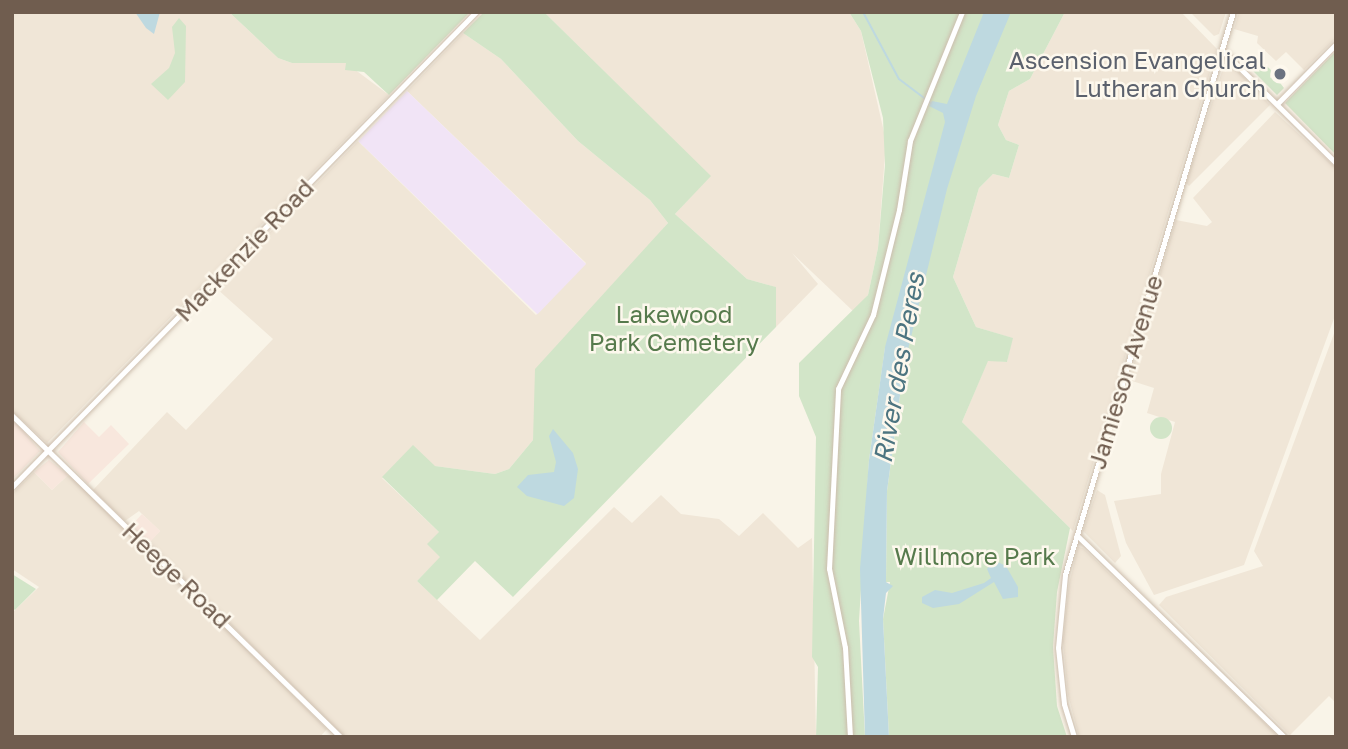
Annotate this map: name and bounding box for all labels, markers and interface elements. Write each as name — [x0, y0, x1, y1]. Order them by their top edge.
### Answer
place label: Ascension Evangelical Lutheran Church — [1009, 46, 1266, 102]
marker: Ascension Evangelical Lutheran Church — [1272, 66, 1288, 82]
street label: Mackenzie Road — [169, 173, 319, 327]
water label: River des Peres — [867, 271, 931, 465]
street label: Jamieson Avenue — [1082, 272, 1168, 472]
park label: Lakewood Park Cemetery — [589, 300, 759, 356]
street label: Heege Road — [117, 516, 237, 634]
park label: Willmore Park — [894, 542, 1056, 570]

